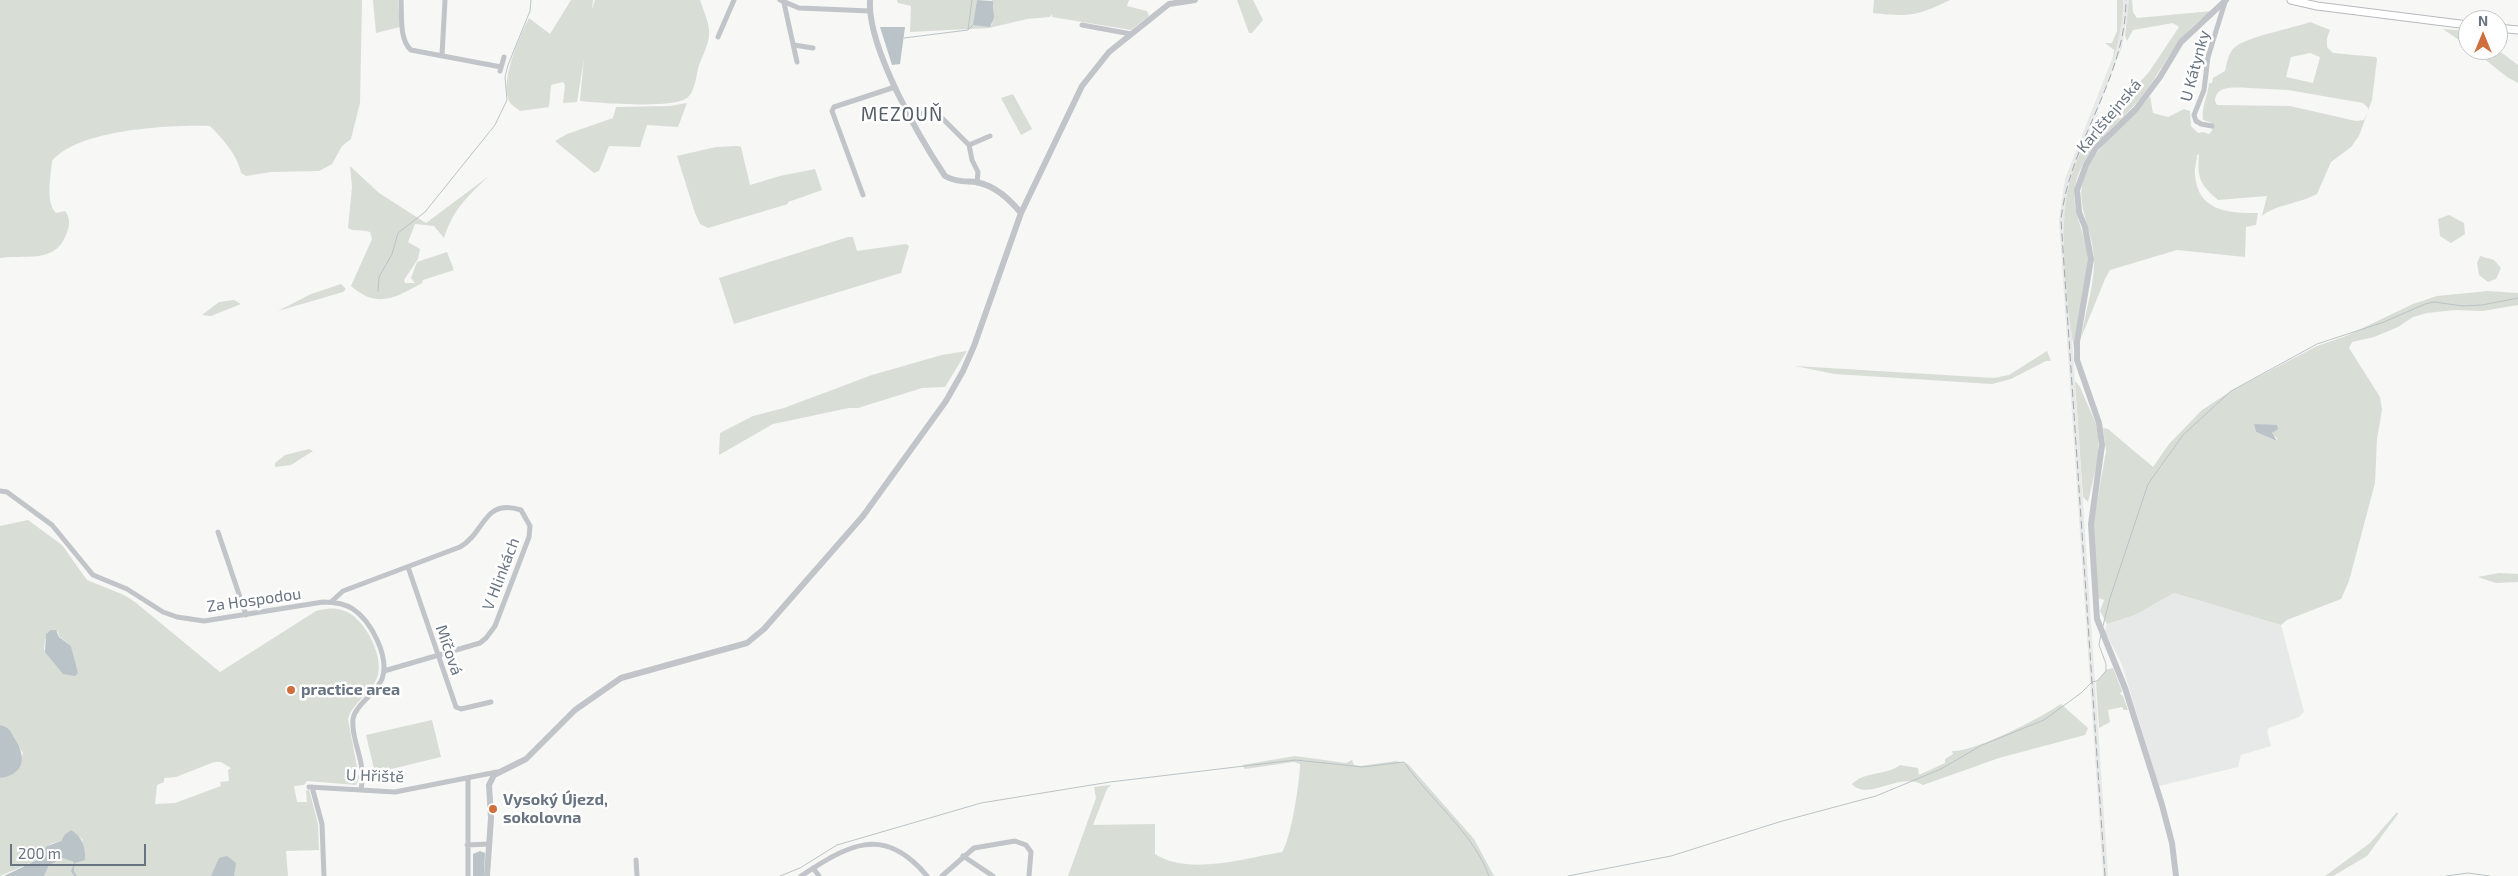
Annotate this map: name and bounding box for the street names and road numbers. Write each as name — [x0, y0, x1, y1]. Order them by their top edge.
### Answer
street label: U Kátynky — [2176, 28, 2214, 104]
street label: Karlštejnská — [2073, 75, 2145, 157]
street label: V Hlinkách — [478, 535, 524, 613]
street label: Za Hospodou — [206, 584, 302, 616]
street label: Míčová — [431, 622, 467, 678]
street label: U Hřiště — [346, 765, 404, 787]

